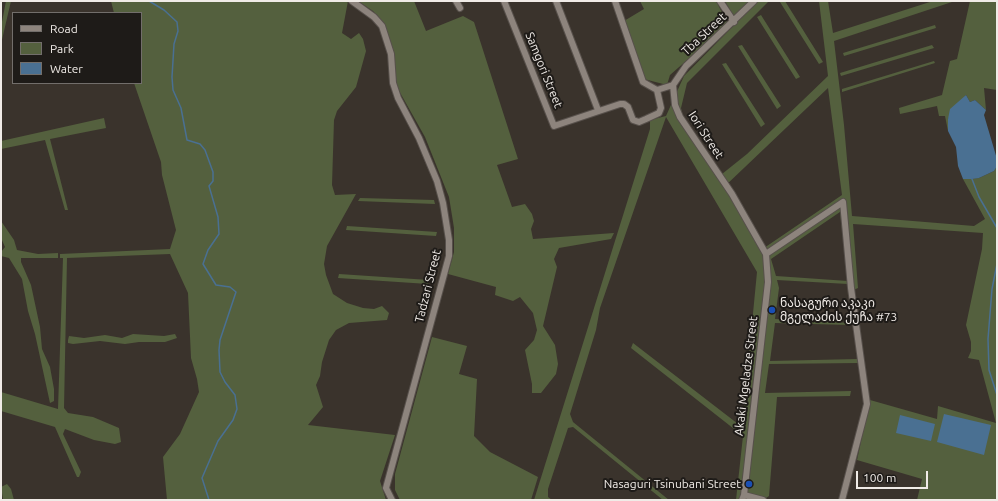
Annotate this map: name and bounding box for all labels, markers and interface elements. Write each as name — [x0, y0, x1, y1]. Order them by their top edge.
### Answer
street label: Tba Street — [679, 10, 729, 58]
legend — [12, 12, 142, 84]
text: Road — [50, 22, 78, 35]
street label: Samgori Street — [522, 30, 566, 110]
text: Park — [50, 42, 74, 55]
text: Water — [50, 62, 83, 75]
street label: Iori Street — [685, 109, 727, 161]
street label: Tadzari Street — [412, 248, 444, 324]
place label: ნასაგური აკაკი მგელაძის ქუჩა #73 — [780, 296, 897, 324]
marker: ნასაგური აკაკი მგელაძის ქუჩა #73 — [767, 305, 777, 315]
street label: Akaki Mgeladze Street — [732, 315, 760, 437]
scale bar — [858, 463, 930, 489]
text: 100 m — [863, 471, 896, 484]
place label: Nasaguri Tsinubani Street — [604, 477, 741, 491]
marker: Nasaguri Tsinubani Street — [744, 479, 754, 489]

